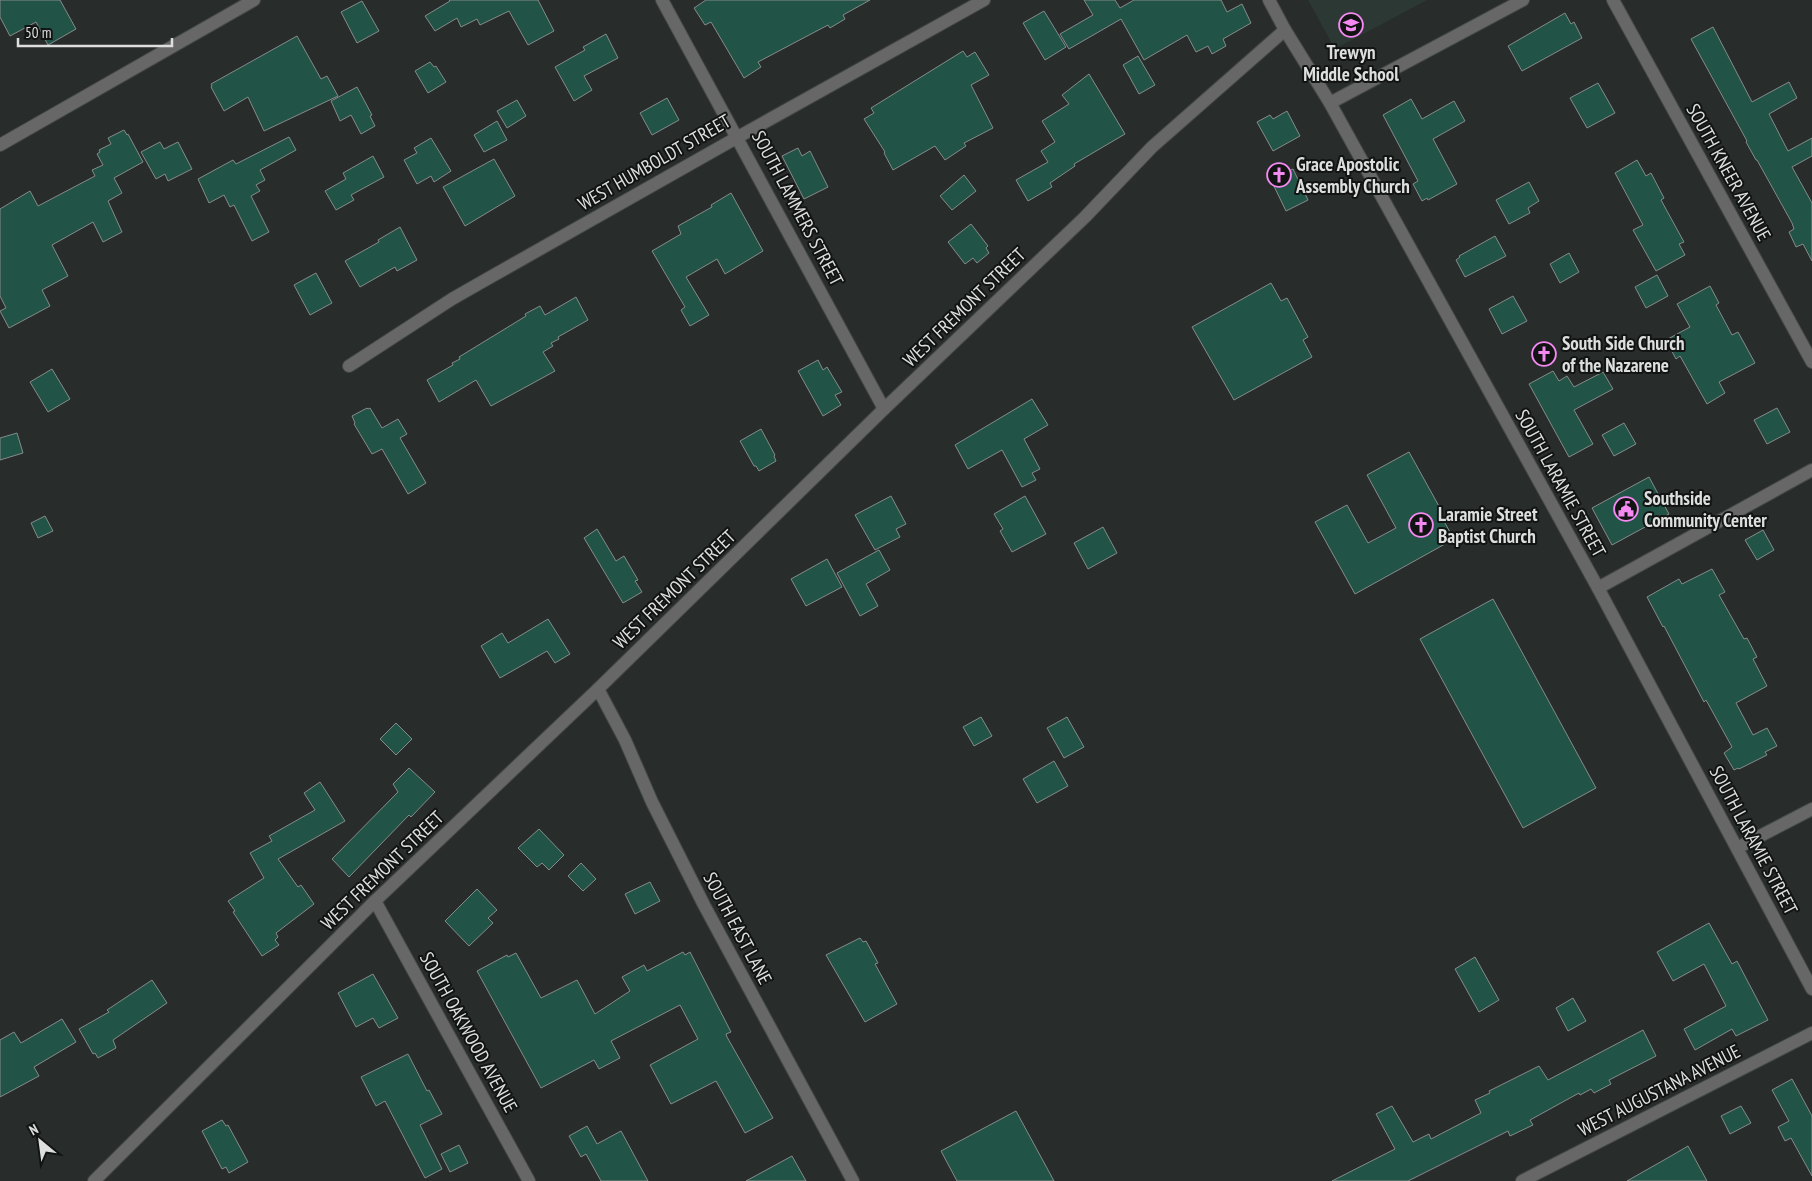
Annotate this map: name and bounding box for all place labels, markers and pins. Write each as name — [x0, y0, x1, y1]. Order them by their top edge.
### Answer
school or university icon: Trewyn Middle School — [1338, 12, 1364, 38]
place label: Trewyn Middle School — [1303, 40, 1399, 86]
place label: Grace Apostolic Assembly Church — [1295, 152, 1410, 198]
church icon: Grace Apostolic Assembly Church — [1266, 162, 1292, 188]
place label: South Side Church of the Nazarene — [1562, 331, 1685, 377]
church icon: South Side Church of the Nazarene — [1531, 341, 1557, 367]
place label: Southside Community Center — [1644, 486, 1767, 532]
public building icon: Southside Community Center — [1613, 496, 1639, 522]
place label: Laramie Street Baptist Church — [1438, 502, 1538, 548]
church icon: Laramie Street Baptist Church — [1408, 512, 1434, 538]

